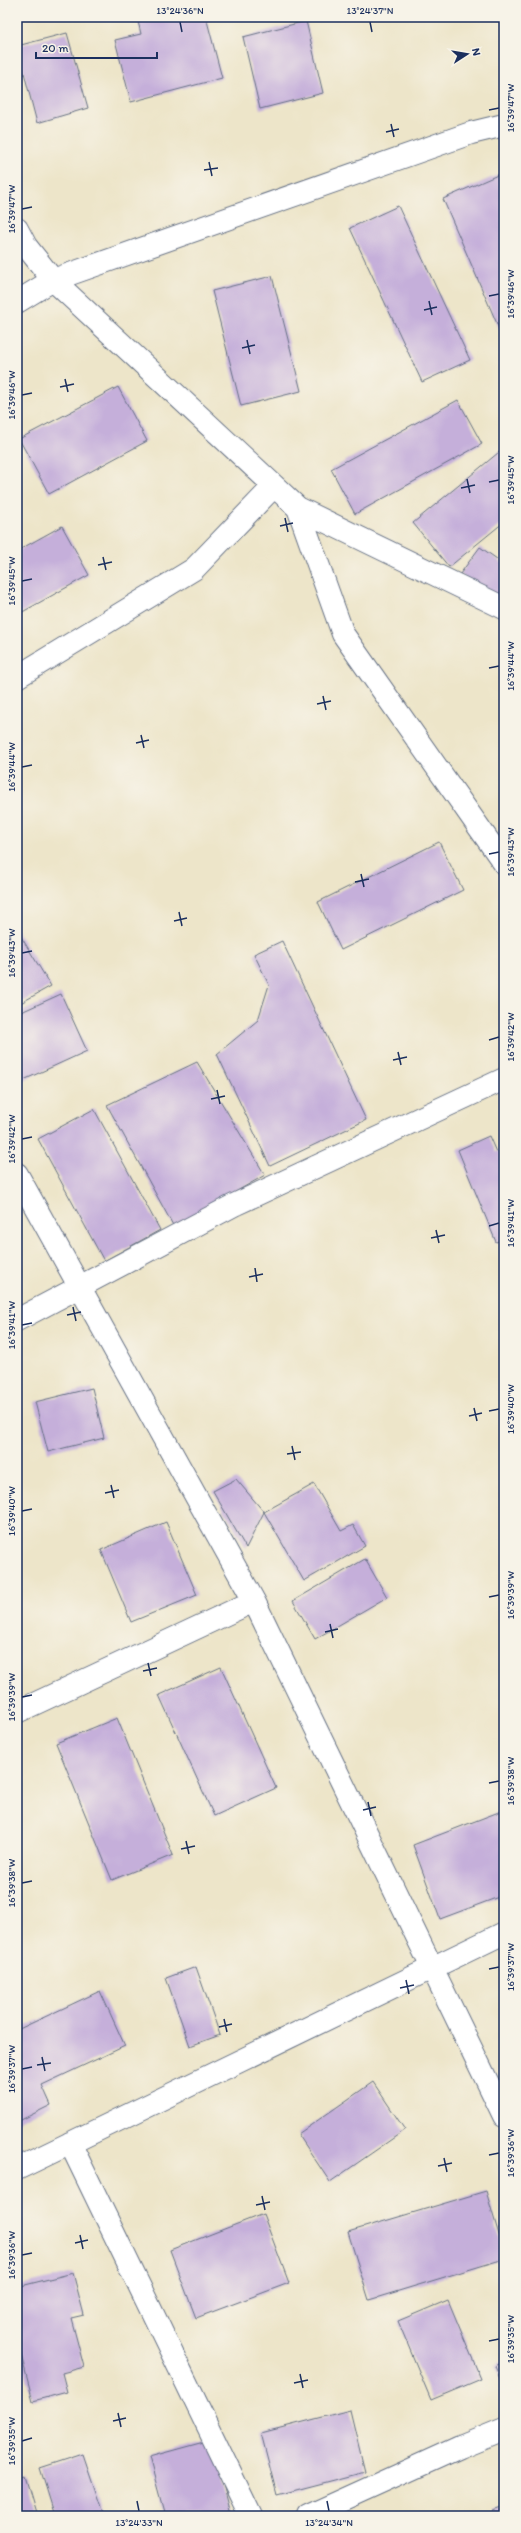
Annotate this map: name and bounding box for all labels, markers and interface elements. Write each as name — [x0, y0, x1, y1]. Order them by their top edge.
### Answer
text: 13°24'36"N — [156, 4, 204, 17]
text: 13°24'37"N — [347, 4, 394, 17]
scale bar — [36, 34, 157, 60]
north arrow — [447, 34, 487, 74]
text: 20 m — [42, 41, 69, 55]
text: N — [469, 47, 483, 57]
text: 16°39'47"W — [504, 83, 517, 132]
text: 16°39'47"W — [5, 184, 18, 233]
text: 16°39'46"W — [504, 269, 517, 318]
text: 16°39'46"W — [5, 370, 18, 419]
text: 16°39'45"W — [504, 455, 517, 504]
text: 16°39'45"W — [5, 556, 18, 605]
text: 16°39'44"W — [504, 641, 517, 691]
text: 16°39'44"W — [5, 742, 18, 792]
text: 16°39'43"W — [504, 827, 517, 877]
text: 16°39'43"W — [5, 928, 18, 978]
text: 16°39'42"W — [504, 1012, 517, 1061]
text: 16°39'42"W — [5, 1114, 18, 1163]
text: 16°39'41"W — [504, 1198, 517, 1247]
text: 16°39'41"W — [5, 1300, 18, 1349]
text: 16°39'40"W — [504, 1384, 517, 1434]
text: 16°39'40"W — [5, 1486, 18, 1536]
text: 16°39'39"W — [504, 1570, 517, 1619]
text: 16°39'39"W — [5, 1672, 18, 1721]
text: 16°39'38"W — [504, 1756, 517, 1805]
text: 16°39'38"W — [5, 1858, 18, 1907]
text: 16°39'37"W — [504, 1943, 517, 1991]
text: 16°39'37"W — [5, 2045, 18, 2093]
text: 16°39'36"W — [504, 2128, 517, 2177]
text: 16°39'36"W — [5, 2230, 18, 2279]
text: 16°39'35"W — [504, 2314, 517, 2363]
text: 16°39'35"W — [5, 2416, 18, 2465]
text: 13°24'33"N — [115, 2516, 163, 2529]
text: 13°24'34"N — [305, 2516, 353, 2529]

